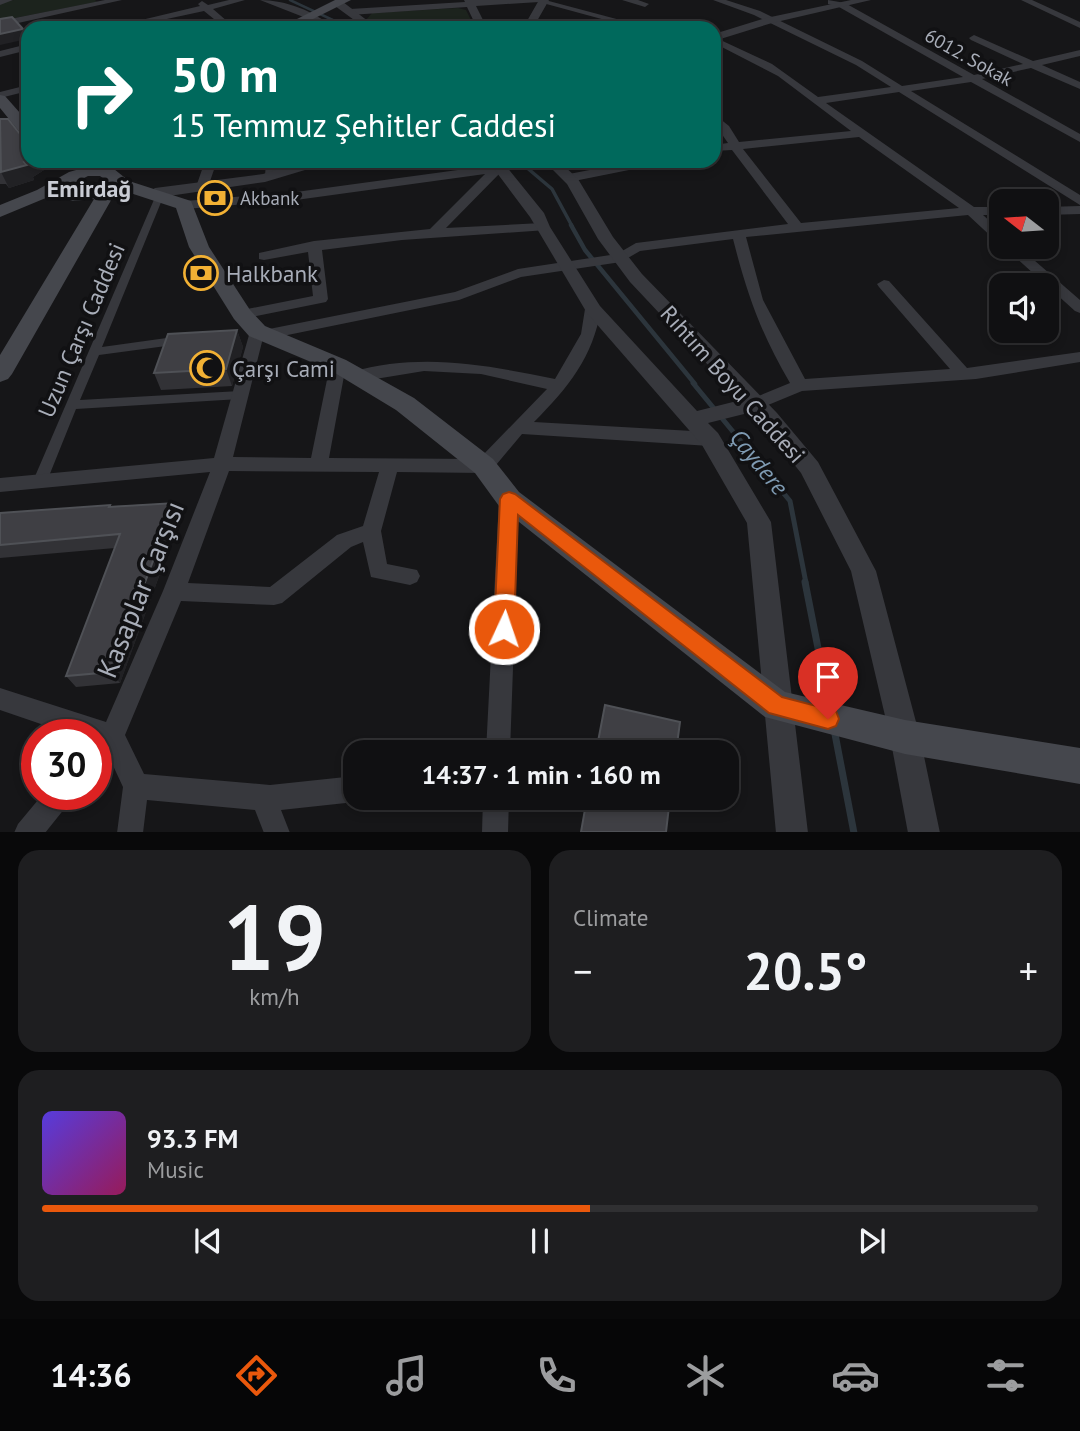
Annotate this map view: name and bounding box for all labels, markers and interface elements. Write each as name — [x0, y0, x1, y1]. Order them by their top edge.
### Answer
street label: 6012. Sokak — [921, 23, 1017, 91]
text: 50 m — [171, 42, 278, 106]
icon: right — [56, 49, 147, 140]
text: 15 Temmuz Şehitler Caddesi — [171, 104, 556, 146]
district label: Emirdağ — [47, 173, 131, 204]
bank icon: Akbank — [196, 179, 234, 217]
place label: Akbank — [240, 186, 299, 210]
north arrow — [989, 189, 1059, 259]
map controls — [989, 189, 1059, 343]
street label: Uzun Çarşı Caddesi — [31, 238, 131, 422]
bank icon: Halkbank — [182, 254, 220, 292]
place label: Halkbank — [226, 259, 318, 288]
button: sound — [989, 273, 1059, 343]
street label: Rıhtım Boyu Caddesi — [655, 299, 811, 469]
mosque icon: Çarşı Cami — [188, 349, 226, 387]
place label: Çarşı Cami — [232, 354, 335, 383]
water label: Çaydere — [723, 423, 795, 501]
street label: Kasaplar Çarşısı — [88, 495, 192, 683]
position arrow — [467, 592, 541, 666]
pin — [798, 647, 858, 719]
icon: arrive — [809, 658, 847, 696]
speed limit sign: 30 — [21, 719, 112, 810]
text: 14:37 · 1 min · 160 m — [421, 758, 661, 791]
text: 19 — [223, 877, 326, 995]
text: Climate — [573, 903, 648, 932]
text: 20.5° — [744, 937, 867, 1004]
text: − — [573, 946, 592, 995]
text: + — [1019, 946, 1038, 995]
text: km/h — [249, 982, 300, 1011]
text: 93.3 FM — [147, 1122, 238, 1155]
text: Music — [147, 1155, 204, 1184]
icon: previous — [189, 1222, 227, 1260]
icon: pause — [521, 1222, 559, 1260]
icon: next — [853, 1222, 891, 1260]
icon: directions — [232, 1351, 281, 1400]
icon: music — [382, 1351, 431, 1400]
icon: phone — [532, 1351, 581, 1400]
icon: climate — [681, 1351, 730, 1400]
icon: car — [831, 1351, 880, 1400]
icon: filters — [981, 1351, 1030, 1400]
text: 14:36 — [50, 1354, 132, 1396]

